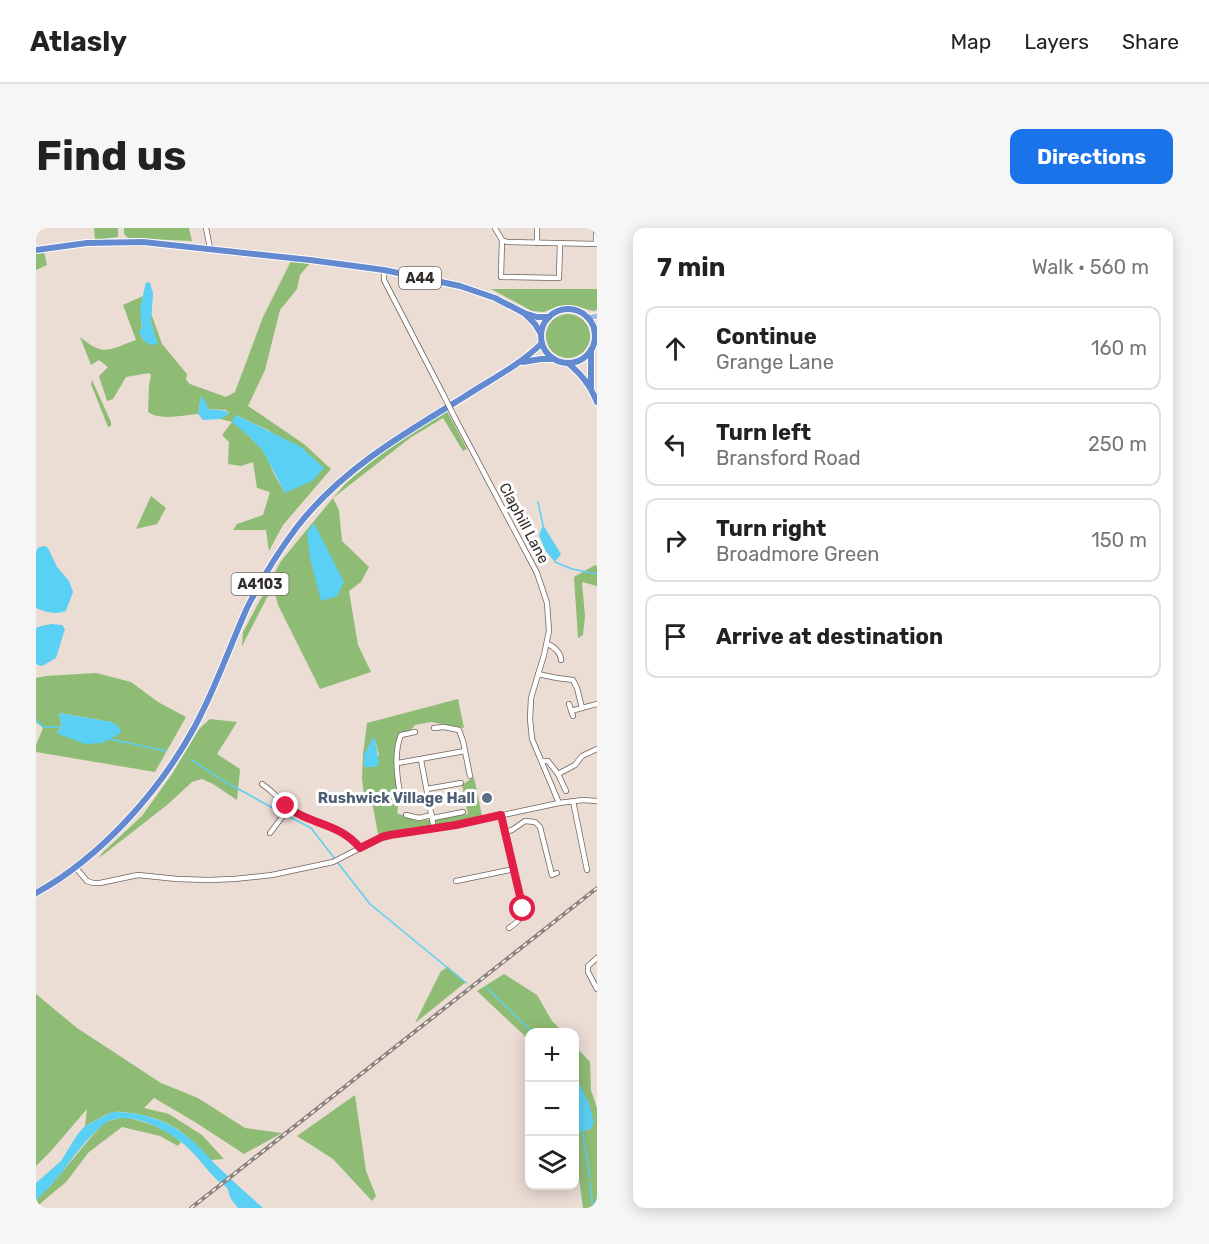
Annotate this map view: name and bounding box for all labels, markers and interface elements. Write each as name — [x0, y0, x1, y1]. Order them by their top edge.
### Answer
text: Atlasly — [30, 25, 127, 58]
text: Map — [950, 29, 991, 54]
text: Layers — [1024, 29, 1089, 54]
text: Share — [1122, 29, 1179, 54]
button: Directions — [1010, 129, 1173, 184]
text: Find us — [36, 131, 187, 181]
text: 7 min — [657, 252, 725, 283]
text: Walk · 560 m — [1032, 255, 1149, 279]
road number: A44 — [399, 267, 441, 289]
text: Continue — [716, 323, 817, 350]
icon: ahead — [659, 332, 692, 365]
text: 160 m — [1091, 336, 1147, 360]
text: Grange Lane — [716, 350, 834, 374]
text: Turn left — [716, 419, 811, 446]
icon: left — [659, 428, 692, 461]
text: 250 m — [1088, 432, 1147, 456]
text: Bransford Road — [716, 446, 861, 470]
street label: Claphill Lane — [495, 480, 553, 566]
text: Turn right — [716, 515, 826, 542]
icon: right — [659, 524, 692, 557]
text: 150 m — [1091, 528, 1147, 552]
text: Broadmore Green — [716, 542, 880, 566]
road number: A4103 — [232, 573, 288, 595]
icon: arrive — [659, 620, 692, 653]
text: Arrive at destination — [716, 623, 943, 650]
place label: Rushwick Village Hall — [318, 789, 475, 807]
marker: Rushwick Village Hall — [480, 791, 494, 805]
route end — [272, 792, 298, 818]
route start — [509, 895, 535, 921]
map controls — [525, 1028, 579, 1190]
button: + — [525, 1028, 579, 1082]
button: − — [525, 1082, 579, 1136]
button: layers — [525, 1136, 579, 1190]

